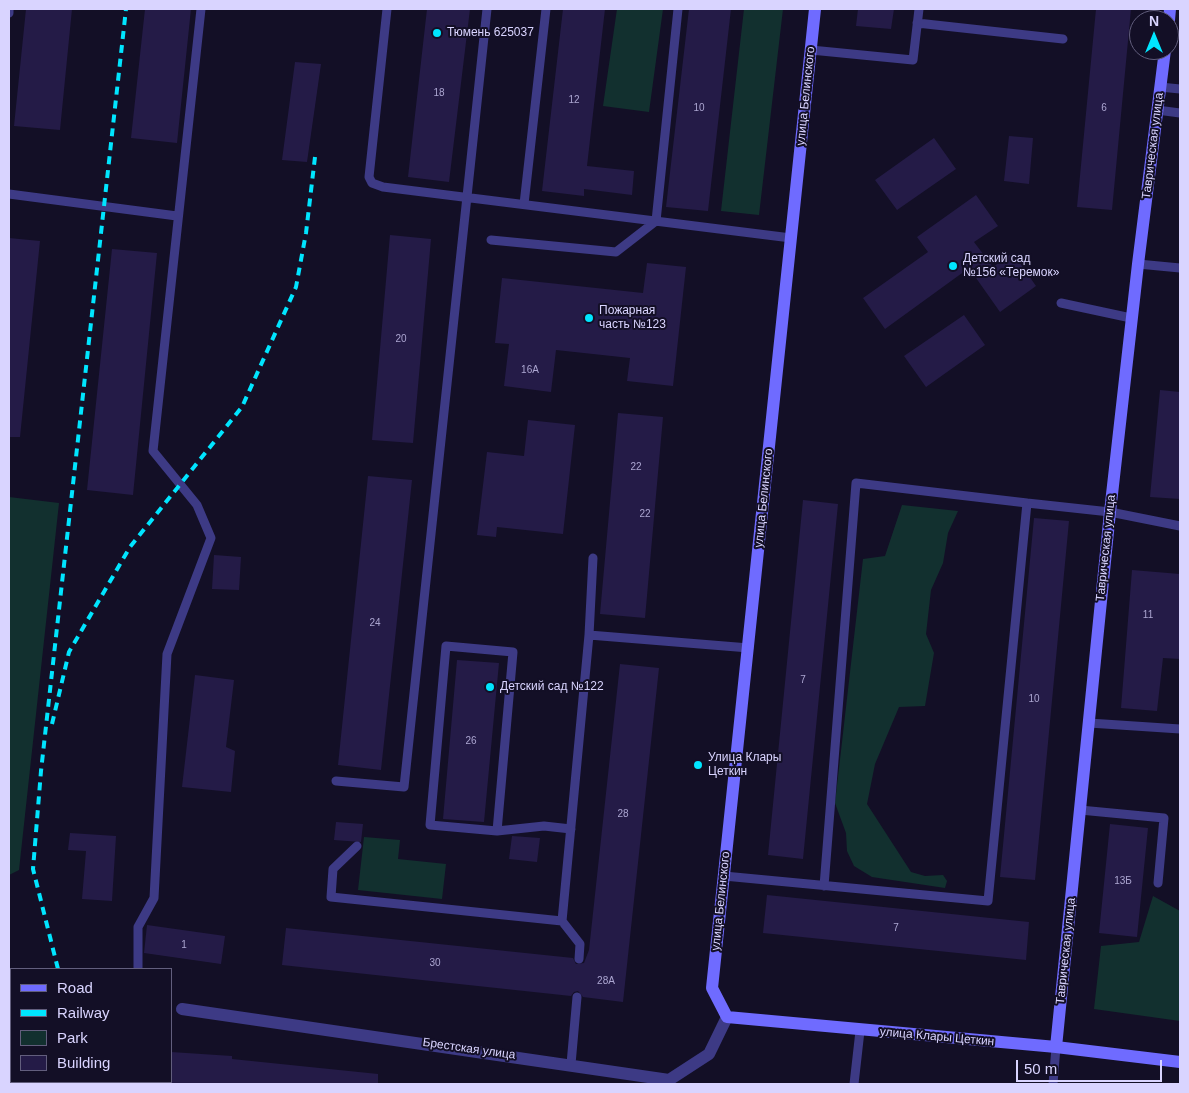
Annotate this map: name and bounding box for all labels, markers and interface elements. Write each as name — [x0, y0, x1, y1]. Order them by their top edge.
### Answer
north arrow — [1129, 10, 1179, 60]
text: N — [1149, 13, 1159, 29]
place label: Тюмень 625037 — [447, 26, 534, 40]
marker: Тюмень 625037 — [431, 27, 443, 39]
street label: улица Белинского — [794, 46, 818, 146]
house number: 18 — [433, 87, 445, 99]
street label: Таврическая улица — [1139, 92, 1167, 200]
house number: 12 — [568, 94, 580, 106]
house number: 10 — [693, 102, 705, 114]
house number: 6 — [1101, 102, 1107, 114]
place label: Детский сад №156 «Теремок» — [963, 252, 1059, 280]
marker: Детский сад №156 «Теремок» — [947, 260, 959, 272]
place label: Пожарная часть №123 — [599, 304, 666, 332]
marker: Пожарная часть №123 — [583, 312, 595, 324]
house number: 20 — [395, 333, 407, 345]
house number: 16А — [521, 364, 539, 376]
street label: улица Белинского — [752, 448, 776, 548]
house number: 22 — [630, 461, 642, 473]
street label: Таврическая улица — [1093, 494, 1119, 602]
house number: 22 — [639, 508, 651, 520]
house number: 11 — [1143, 609, 1153, 621]
house number: 24 — [369, 617, 381, 629]
house number: 7 — [800, 674, 806, 686]
place label: Детский сад №122 — [500, 680, 604, 694]
marker: Детский сад №122 — [484, 681, 496, 693]
house number: 10 — [1028, 693, 1040, 705]
house number: 26 — [465, 735, 477, 747]
place label: Улица Клары Цеткин — [708, 751, 781, 779]
marker: Улица Клары Цеткин — [692, 759, 704, 771]
house number: 28 — [617, 808, 629, 820]
street label: улица Белинского — [709, 851, 733, 951]
house number: 13Б — [1114, 875, 1132, 887]
street label: Таврическая улица — [1053, 897, 1079, 1005]
house number: 7 — [893, 922, 899, 934]
house number: 1 — [181, 939, 187, 951]
house number: 30 — [429, 957, 441, 969]
legend — [10, 968, 172, 1083]
house number: 28А — [597, 975, 615, 987]
text: Road — [57, 979, 93, 996]
text: Railway — [57, 1004, 110, 1021]
street label: улица Клары Цеткин — [879, 1025, 995, 1049]
text: Park — [57, 1029, 88, 1046]
street label: Брестская улица — [422, 1035, 516, 1063]
scale bar — [1019, 1050, 1165, 1082]
text: Building — [57, 1054, 110, 1071]
text: 50 m — [1024, 1060, 1057, 1077]

